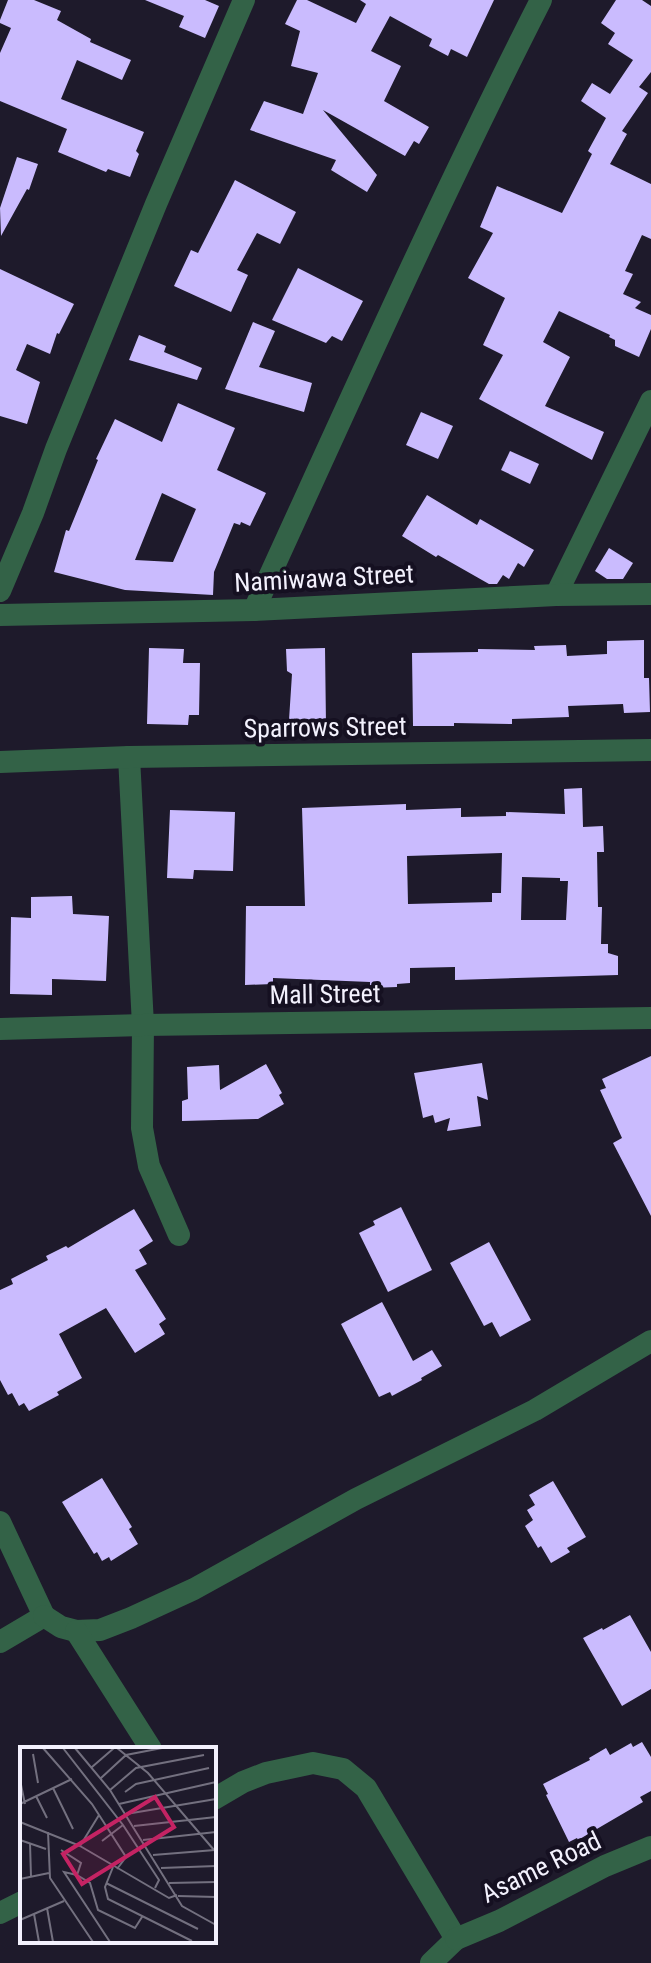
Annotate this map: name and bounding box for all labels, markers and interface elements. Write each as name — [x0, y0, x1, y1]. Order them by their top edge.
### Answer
street label: Namiwawa Street — [233, 558, 415, 598]
street label: Sparrows Street — [243, 711, 407, 743]
street label: Mall Street — [269, 978, 381, 1010]
inset map — [20, 1747, 216, 1943]
street label: Asame Road — [476, 1825, 606, 1909]

